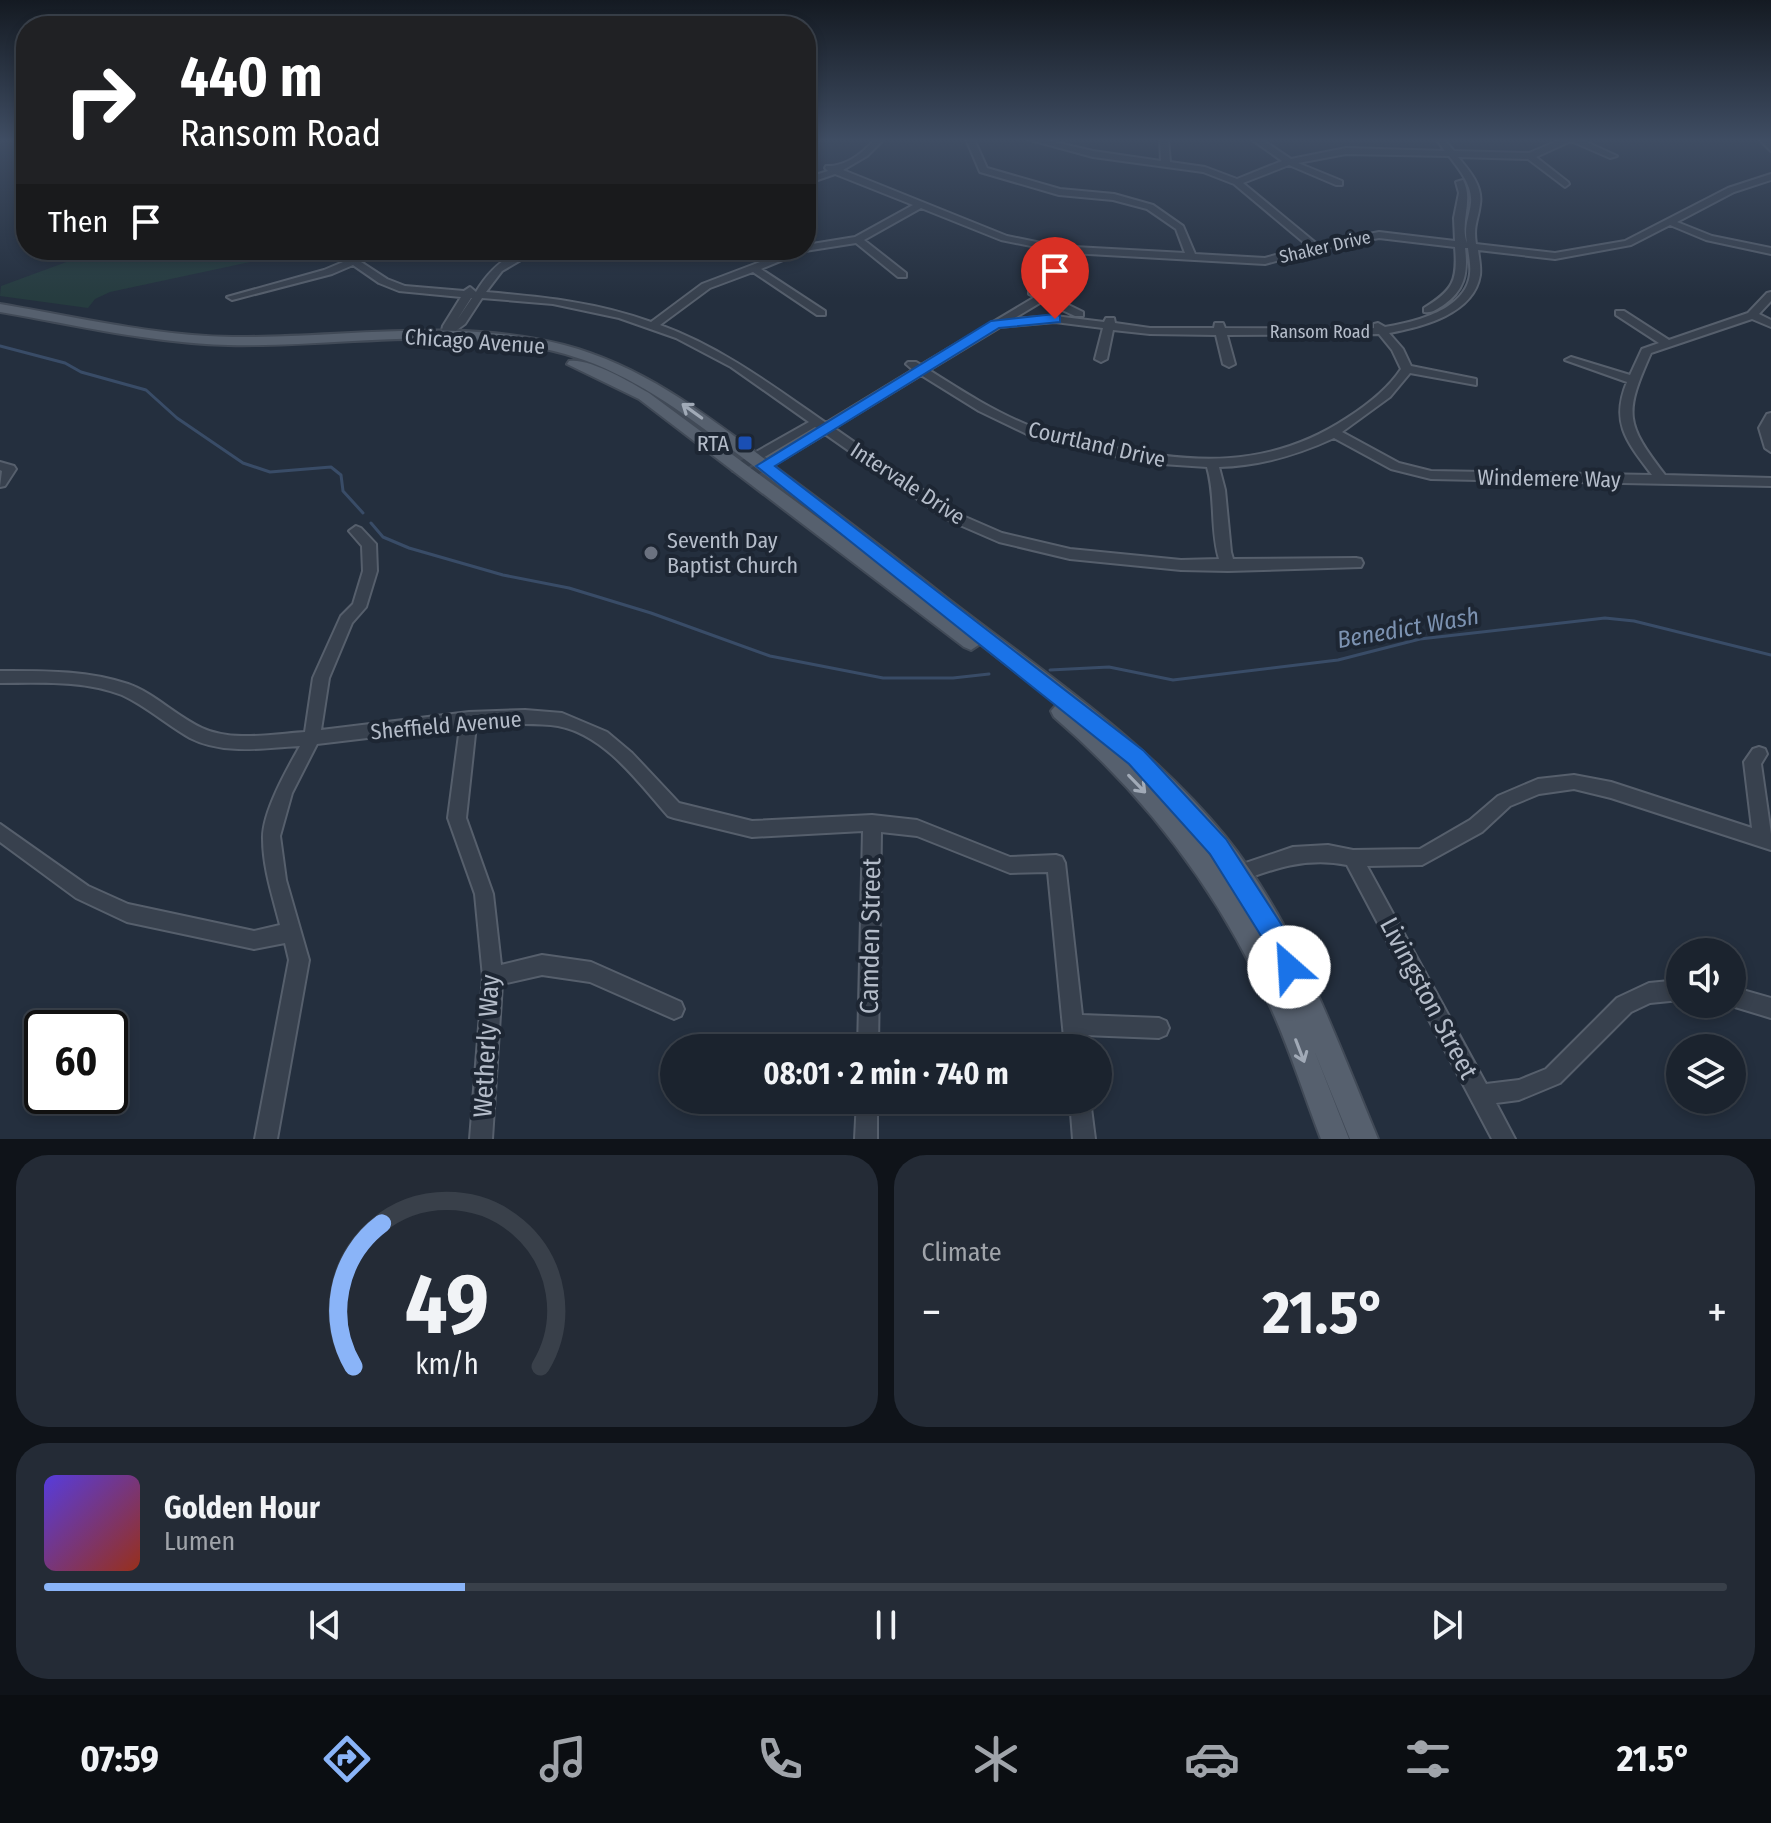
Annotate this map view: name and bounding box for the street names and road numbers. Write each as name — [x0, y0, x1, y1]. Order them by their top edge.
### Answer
street label: Shaker Drive — [1277, 226, 1373, 268]
street label: Ransom Road — [1270, 321, 1370, 343]
street label: Chicago Avenue — [404, 323, 546, 360]
street label: Courtland Drive — [1026, 416, 1168, 473]
street label: Intervale Drive — [845, 436, 970, 530]
street label: Windemere Way — [1477, 464, 1621, 493]
street label: Sheffield Avenue — [370, 705, 523, 746]
street label: Camden Street — [854, 857, 887, 1014]
street label: Livingston Street — [1373, 912, 1484, 1085]
street label: Wetherly Way — [467, 973, 506, 1118]

